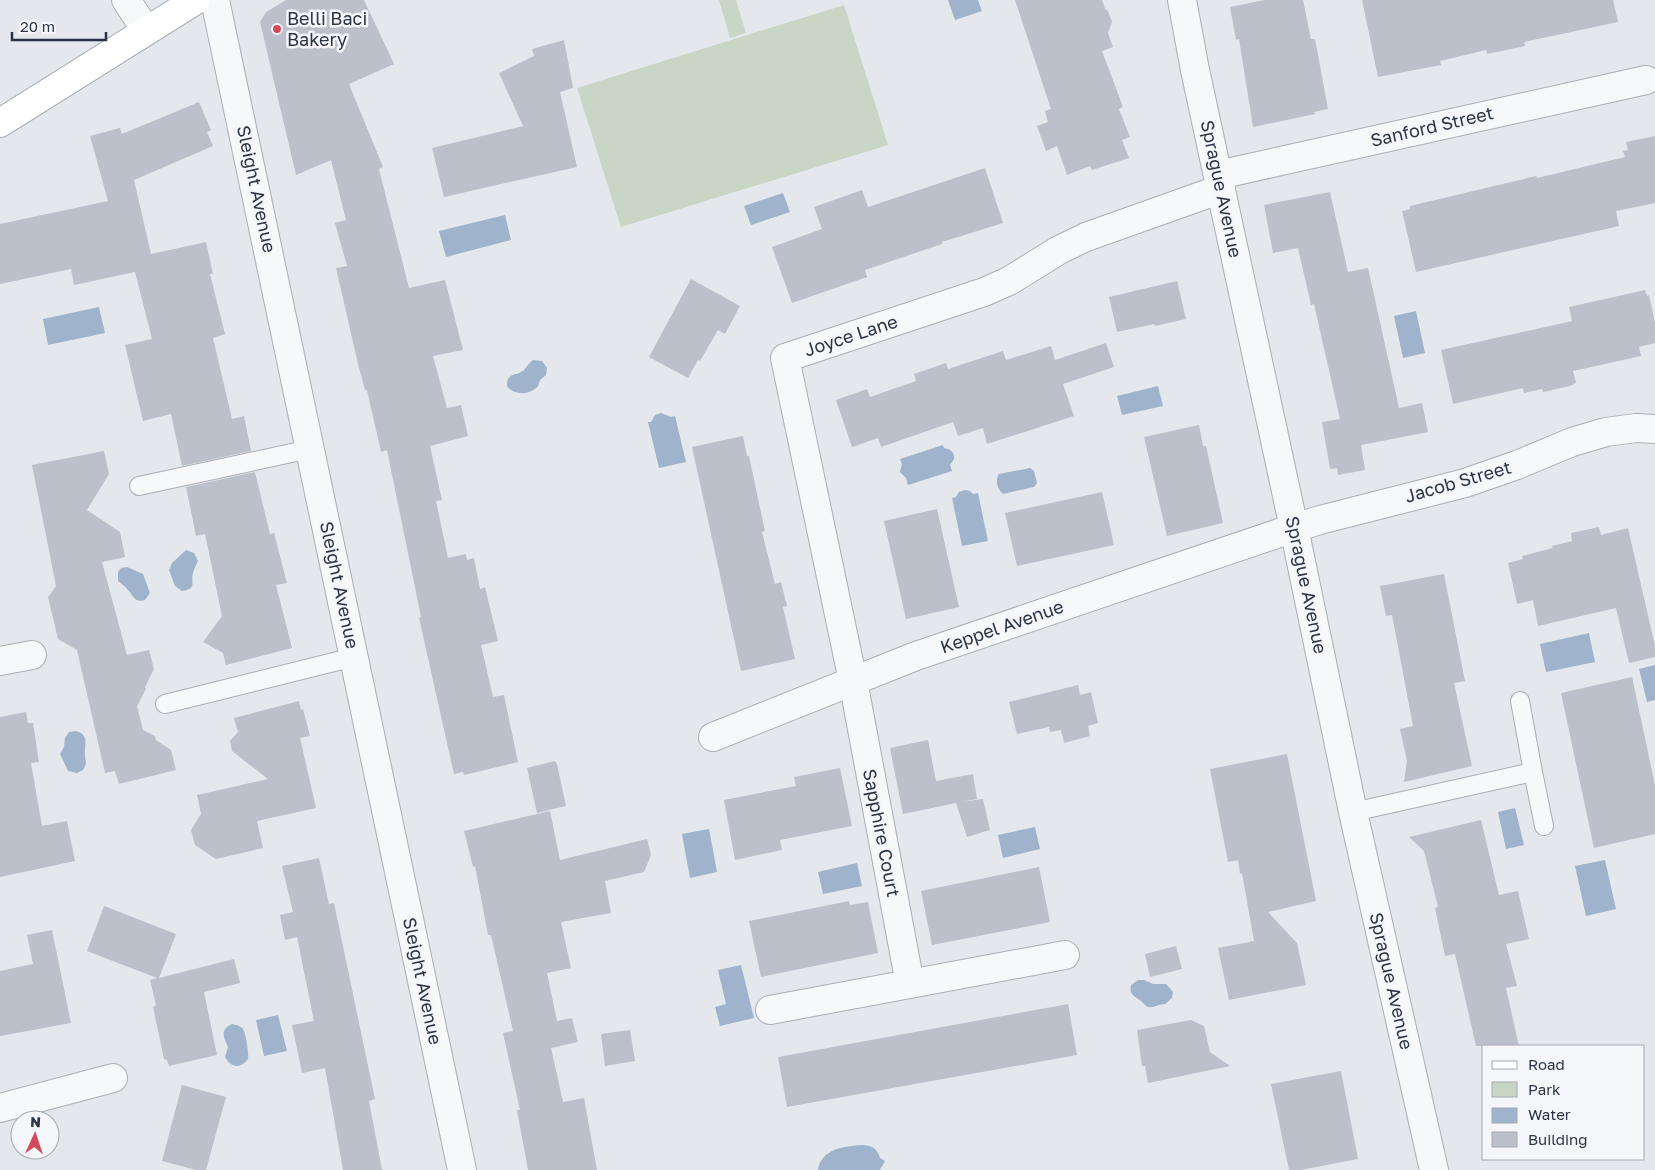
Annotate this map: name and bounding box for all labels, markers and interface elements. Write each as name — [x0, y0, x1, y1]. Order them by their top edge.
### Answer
place label: Belli Baci Bakery — [287, 7, 367, 50]
scale bar — [12, 10, 106, 42]
text: 20 m — [20, 17, 55, 35]
marker: Belli Baci Bakery — [271, 23, 283, 35]
street label: Sanford Street — [1368, 101, 1495, 151]
street label: Sprague Avenue — [1197, 118, 1247, 260]
street label: Sleight Avenue — [233, 123, 281, 254]
street label: Joyce Lane — [801, 310, 900, 361]
street label: Jacob Street — [1402, 455, 1513, 507]
street label: Sprague Avenue — [1282, 514, 1332, 656]
street label: Sleight Avenue — [316, 519, 364, 650]
street label: Keppel Avenue — [937, 595, 1066, 657]
street label: Sapphire Court — [859, 767, 905, 899]
street label: Sprague Avenue — [1366, 910, 1418, 1051]
street label: Sleight Avenue — [399, 915, 447, 1046]
legend — [1482, 1045, 1645, 1160]
text: Road — [1528, 1055, 1565, 1073]
text: Park — [1528, 1080, 1561, 1098]
text: Water — [1528, 1105, 1571, 1123]
north arrow — [10, 1110, 60, 1160]
text: N — [30, 1113, 41, 1130]
text: Building — [1528, 1130, 1588, 1148]

